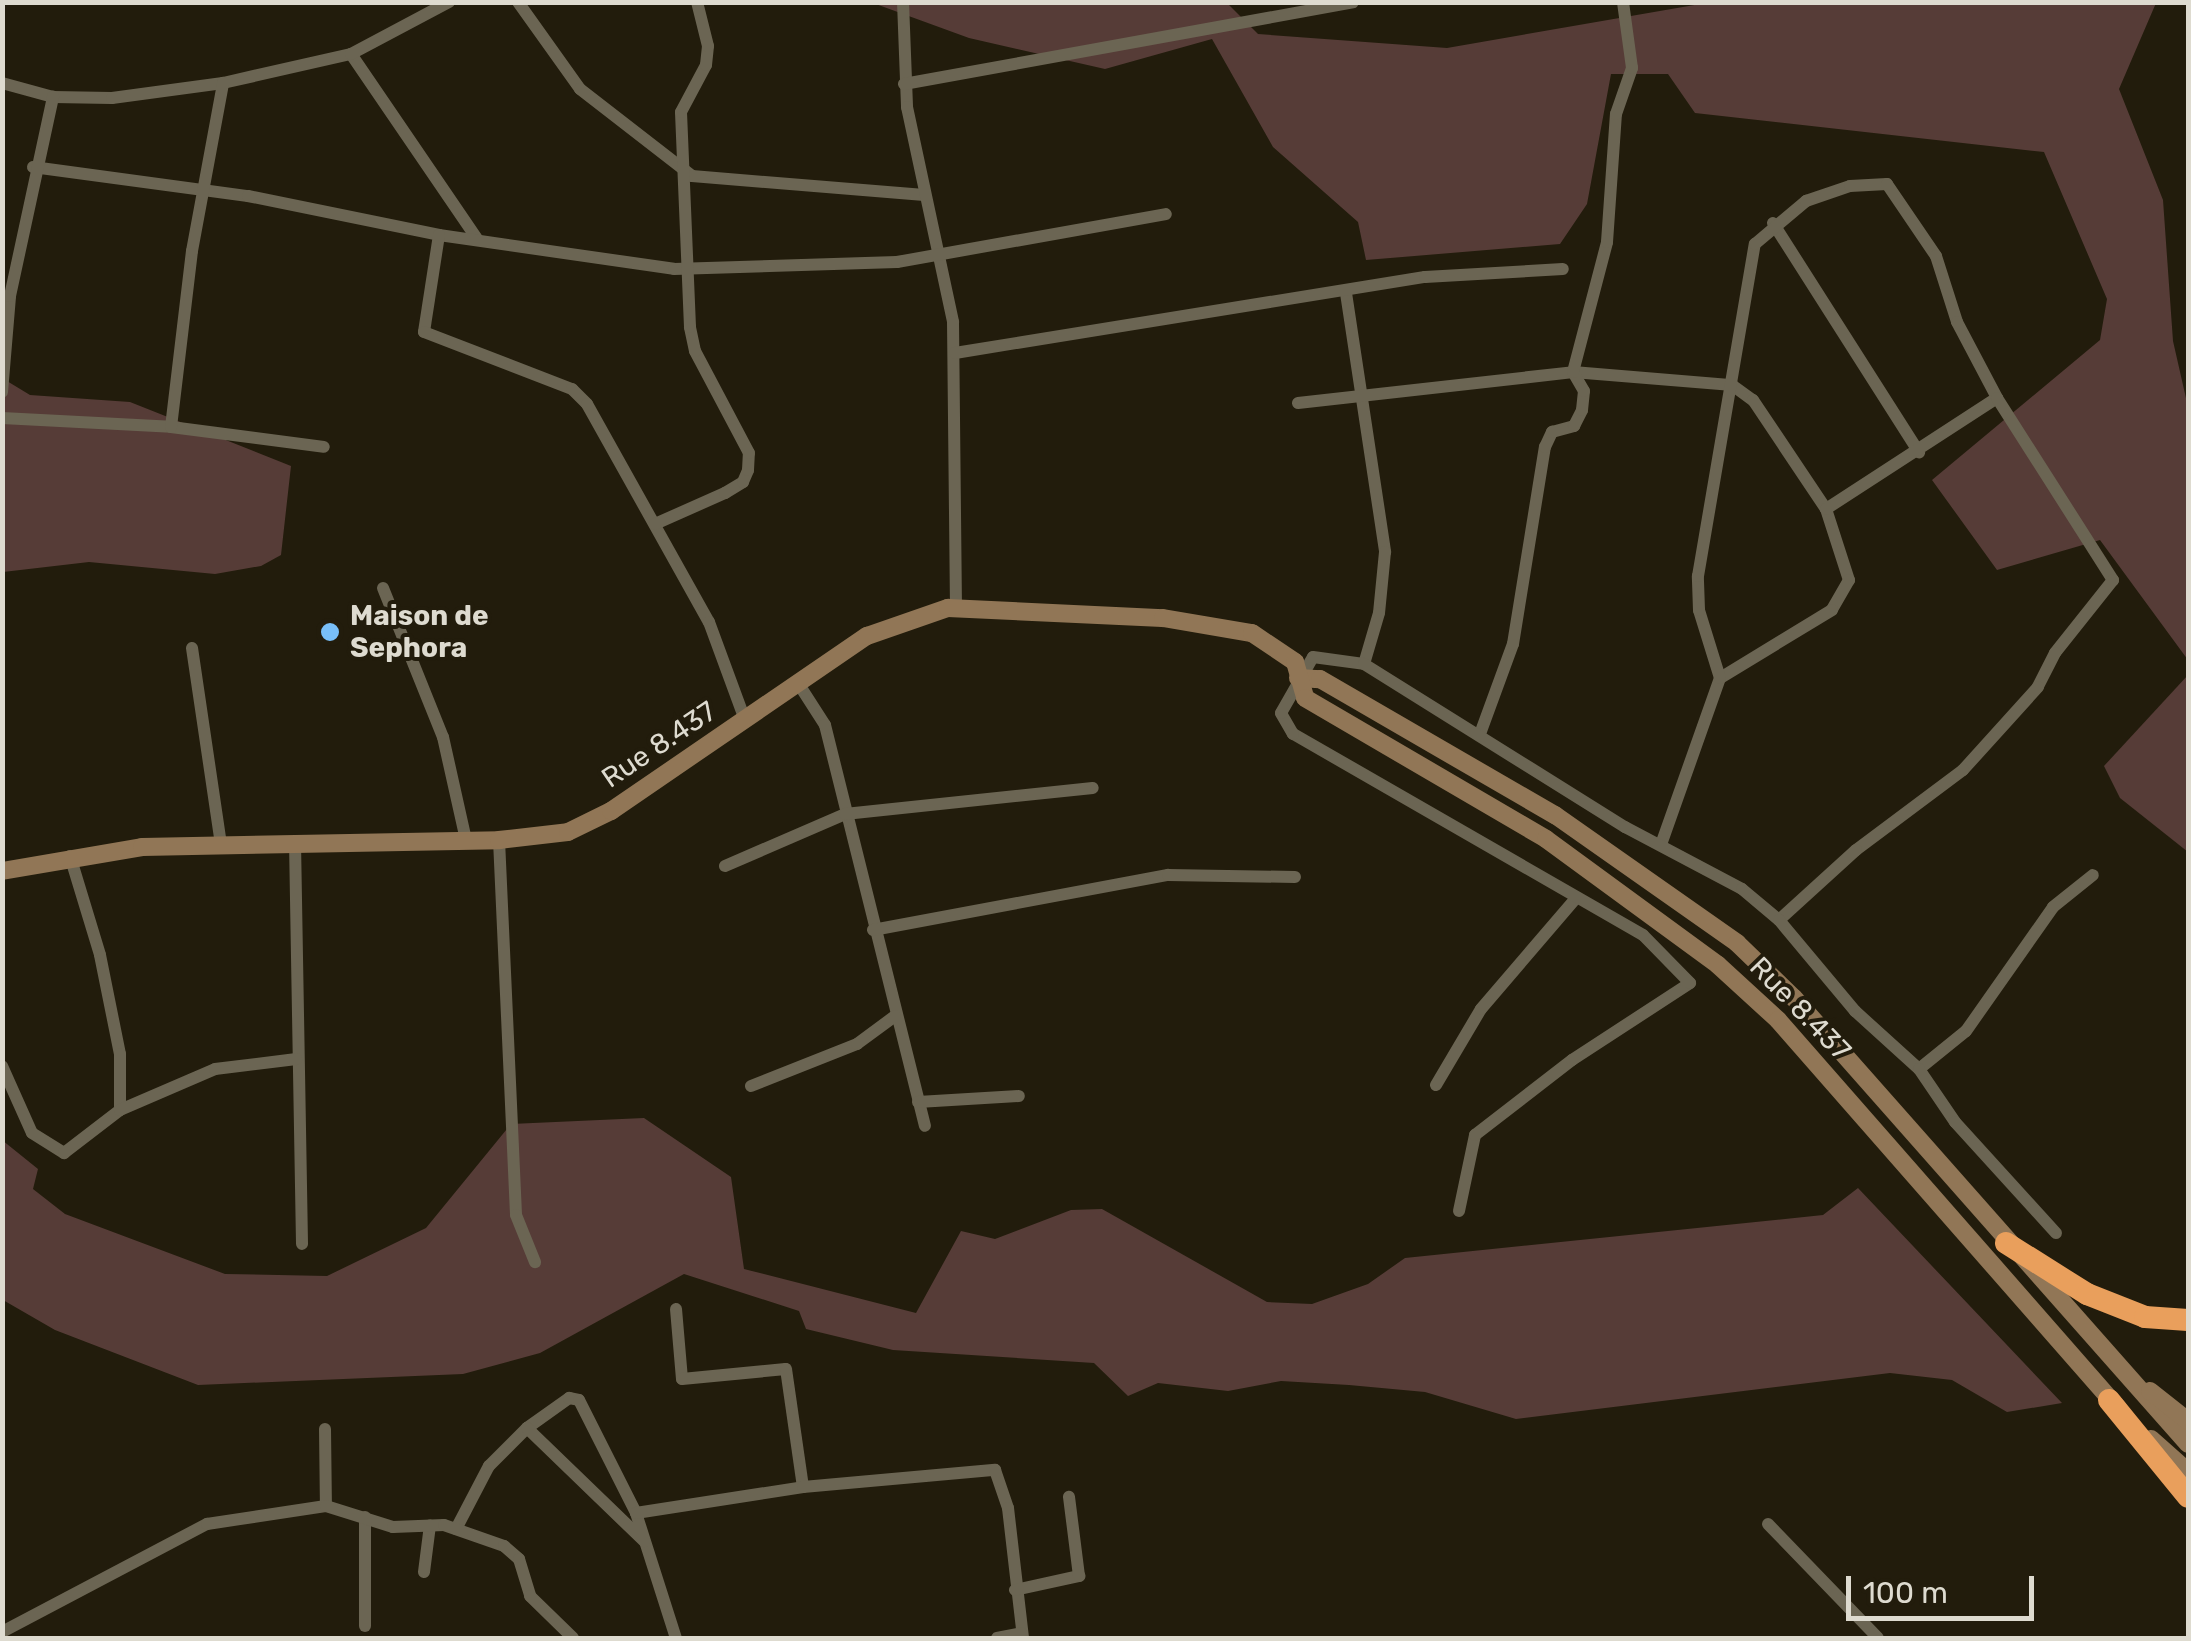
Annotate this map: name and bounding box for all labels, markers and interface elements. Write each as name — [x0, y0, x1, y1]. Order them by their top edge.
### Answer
place label: Maison de Sephora — [350, 599, 489, 665]
marker: Maison de Sephora — [319, 621, 341, 643]
street label: Rue 8.437 — [596, 695, 722, 795]
street label: Rue 8.437 — [1743, 950, 1857, 1068]
scale bar — [1851, 1556, 2038, 1618]
text: 100 m — [1863, 1575, 1948, 1611]

